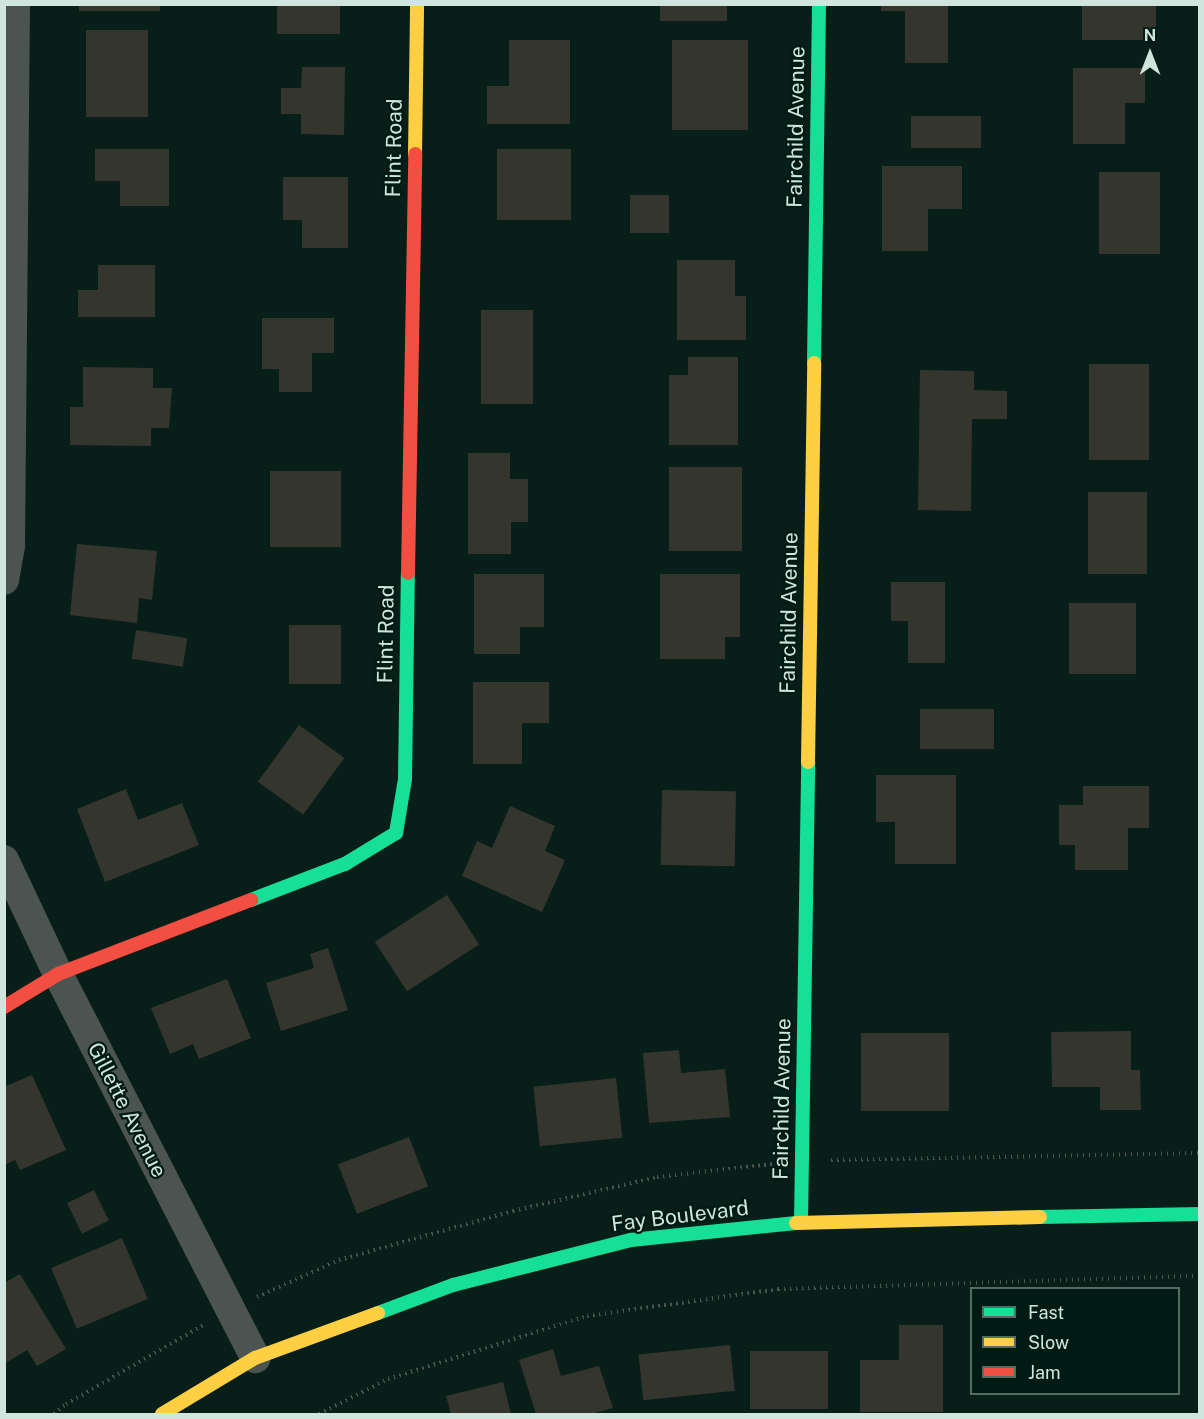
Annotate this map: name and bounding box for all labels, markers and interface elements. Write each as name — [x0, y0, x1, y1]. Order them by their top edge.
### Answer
north arrow — [1120, 24, 1180, 84]
text: N — [1144, 26, 1156, 45]
street label: Fairchild Avenue — [782, 46, 810, 208]
street label: Flint Road — [381, 98, 407, 198]
street label: Fairchild Avenue — [775, 532, 803, 694]
street label: Flint Road — [373, 584, 399, 684]
street label: Fairchild Avenue — [768, 1018, 796, 1180]
street label: Gillette Avenue — [82, 1038, 172, 1182]
street label: Fay Boulevard — [610, 1195, 750, 1237]
legend — [970, 1287, 1180, 1395]
text: Fast — [1028, 1302, 1064, 1323]
text: Slow — [1028, 1332, 1069, 1353]
text: Jam — [1028, 1362, 1061, 1383]

